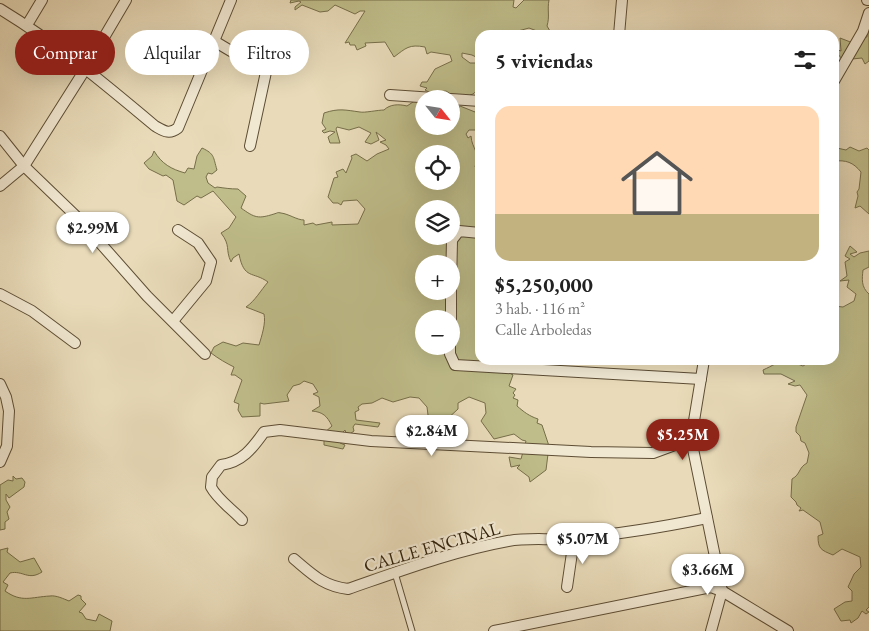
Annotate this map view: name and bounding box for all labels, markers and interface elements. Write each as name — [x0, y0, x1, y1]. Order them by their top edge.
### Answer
chip: Comprar — [15, 30, 115, 75]
chip: Alquilar — [125, 30, 219, 75]
chip: Filtros — [229, 30, 309, 75]
icon: filters — [791, 46, 819, 74]
text: 5 viviendas — [495, 47, 593, 74]
north arrow — [415, 90, 460, 135]
map controls — [415, 90, 460, 355]
icon: home — [612, 138, 702, 228]
button: locate — [415, 145, 460, 190]
button: layers — [415, 200, 460, 245]
pin: $2.99M — [52, 212, 134, 254]
text: $2.99M — [67, 217, 119, 238]
button: + — [415, 255, 460, 300]
text: $5,250,000 — [495, 271, 593, 298]
text: 3 hab. · 116 m² — [495, 298, 585, 319]
button: − — [415, 310, 460, 355]
text: Calle Arboledas — [495, 319, 592, 340]
pin: $2.84M — [391, 414, 473, 457]
pin: $5.25M — [642, 418, 724, 461]
text: $2.84M — [406, 420, 458, 441]
text: $5.25M — [657, 424, 709, 445]
street label: CALLE ENCINAL — [361, 516, 503, 577]
pin: $5.07M — [542, 522, 624, 565]
text: $5.07M — [557, 528, 609, 549]
pin: $3.66M — [667, 554, 749, 596]
text: $3.66M — [682, 559, 734, 580]

